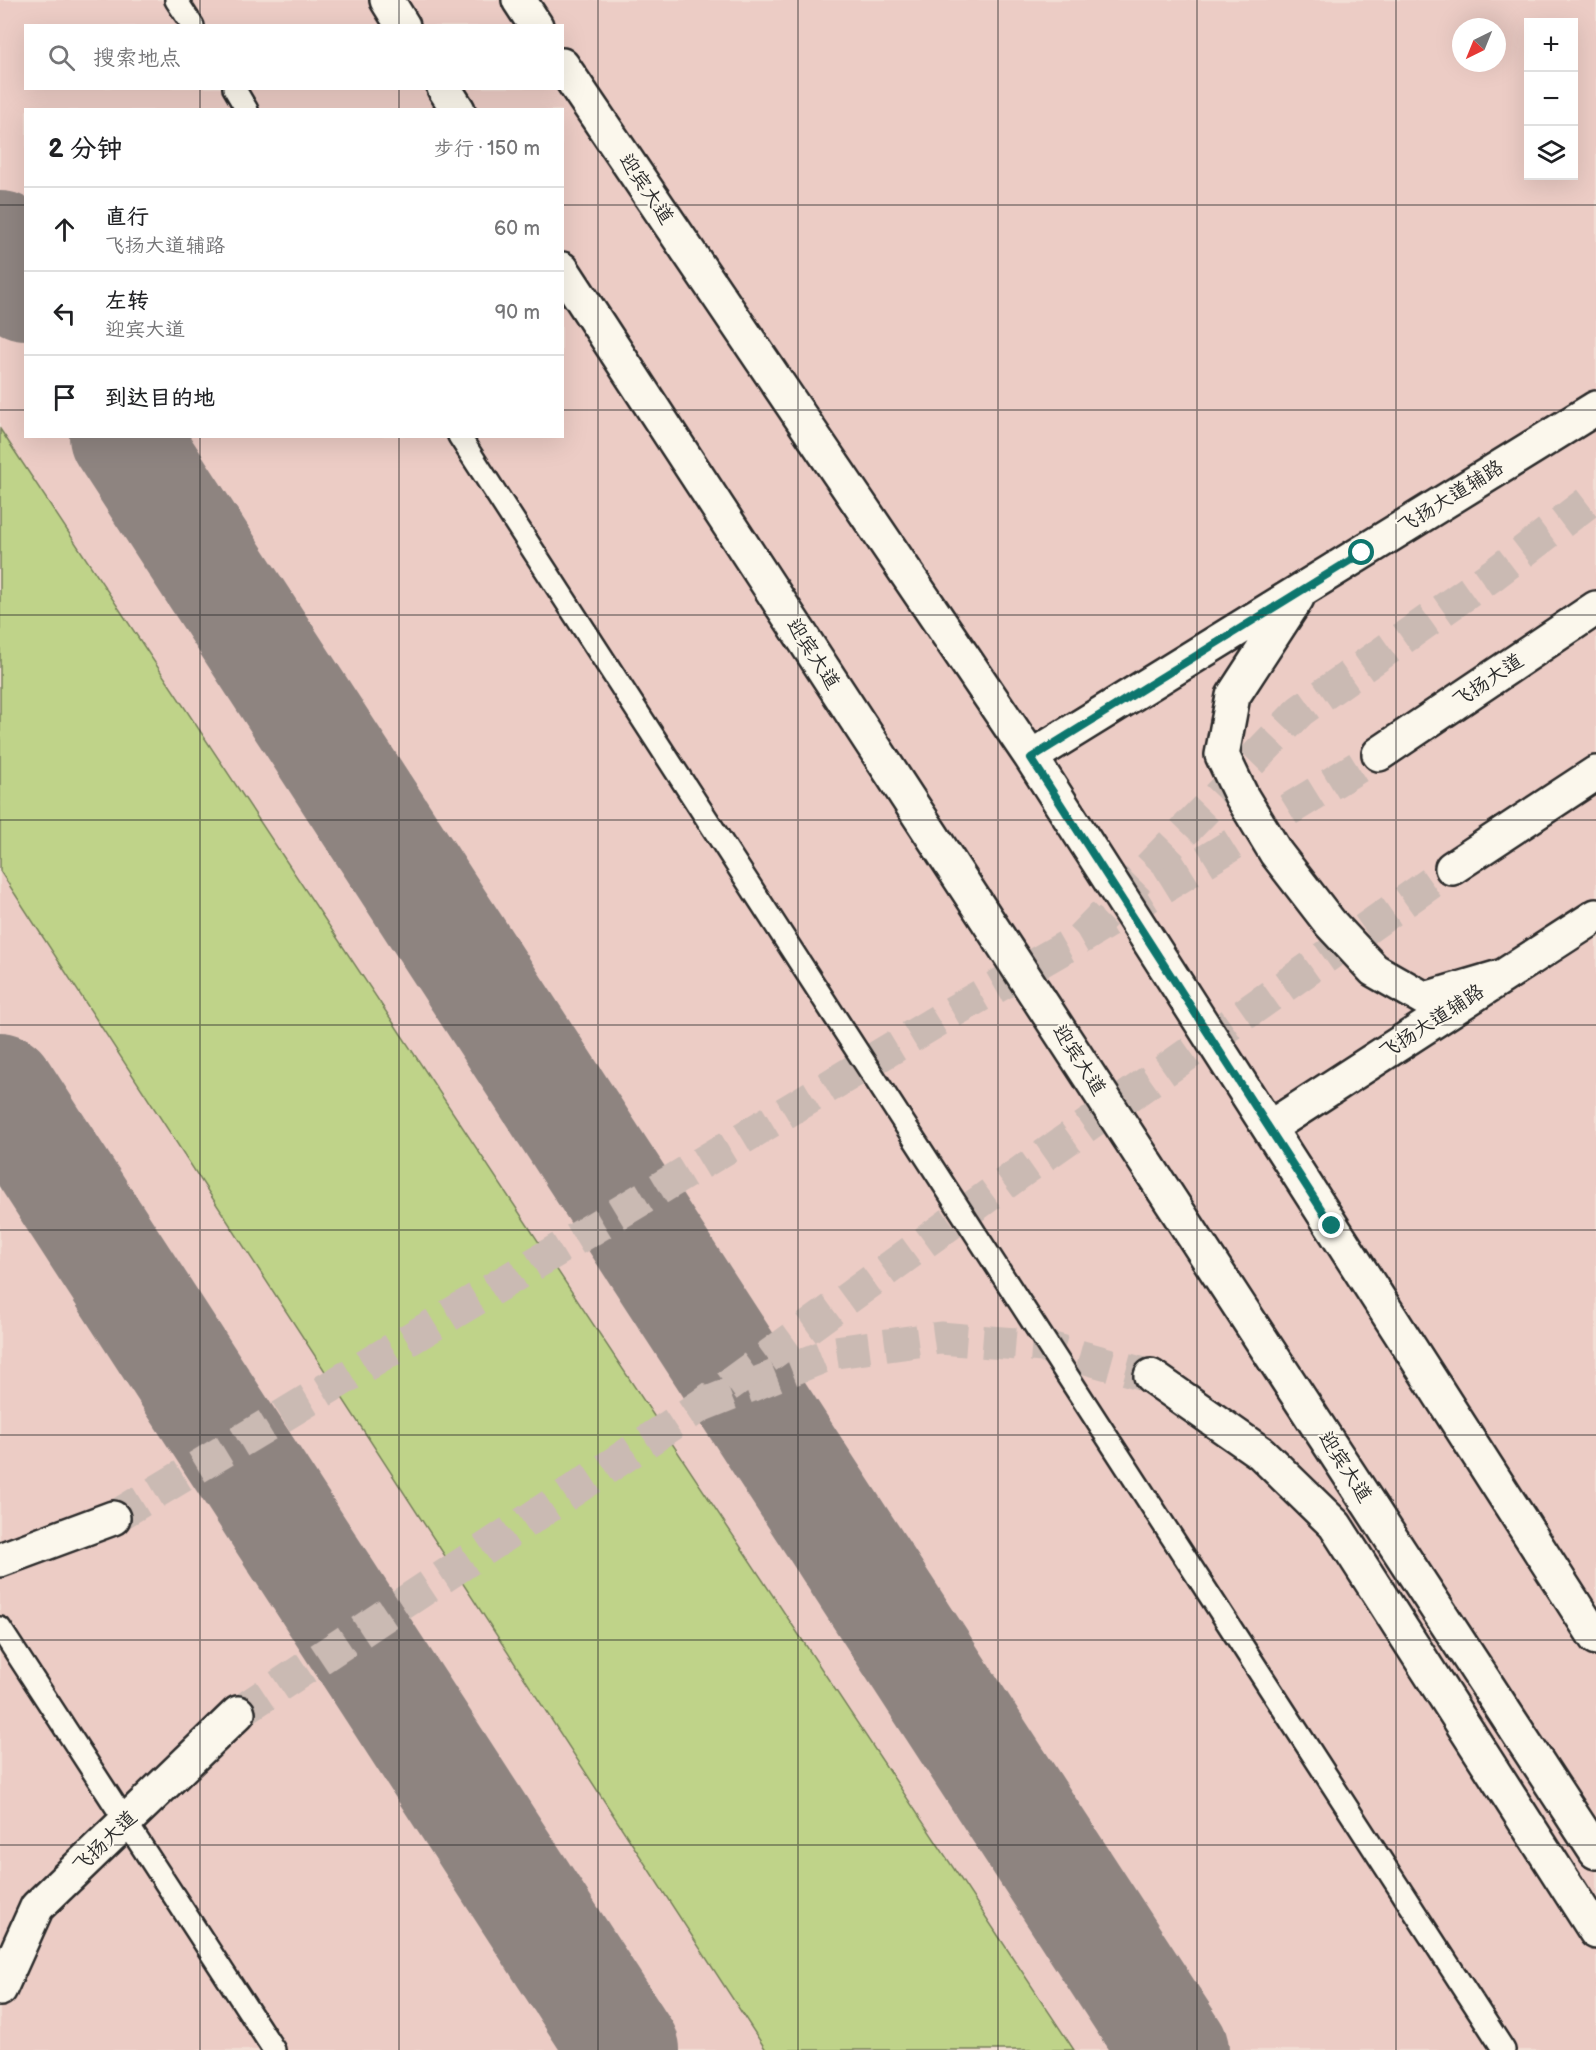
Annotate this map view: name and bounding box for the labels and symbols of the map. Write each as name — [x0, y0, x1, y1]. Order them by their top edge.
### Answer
north arrow — [1452, 18, 1506, 72]
street label: 迎宾大道 — [614, 149, 678, 229]
street label: 飞扬大道辅路 — [1394, 454, 1509, 539]
route start — [1348, 539, 1374, 565]
street label: 迎宾大道 — [781, 614, 845, 694]
street label: 飞扬大道 — [1448, 649, 1528, 713]
street label: 飞扬大道辅路 — [1375, 979, 1490, 1065]
street label: 迎宾大道 — [1047, 1020, 1111, 1100]
route end — [1318, 1212, 1344, 1238]
street label: 迎宾大道 — [1313, 1427, 1377, 1507]
street label: 飞扬大道 — [68, 1806, 142, 1878]

